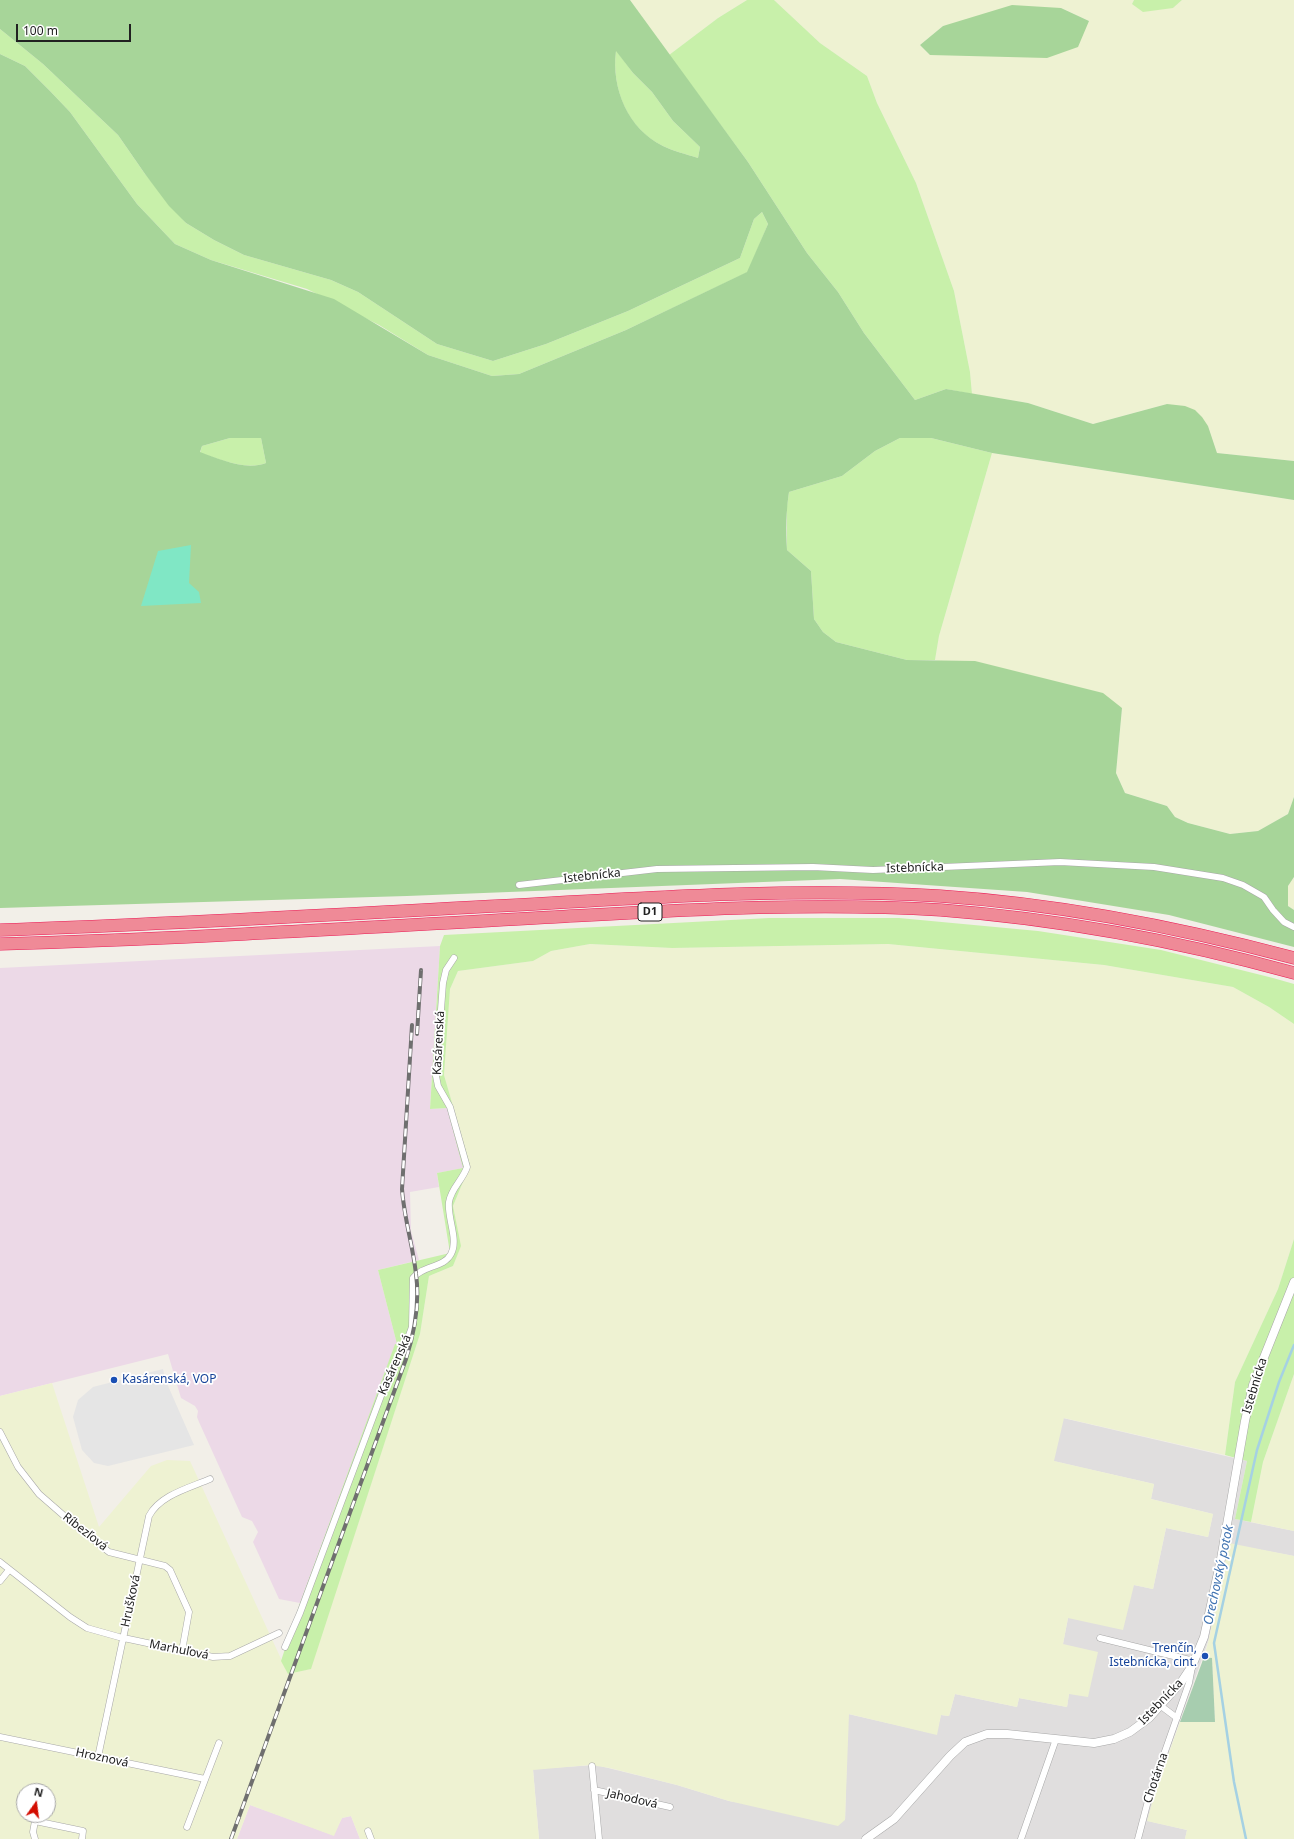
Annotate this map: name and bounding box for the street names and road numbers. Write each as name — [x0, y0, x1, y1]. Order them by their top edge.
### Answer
street label: Istebnícka — [886, 860, 944, 876]
street label: Istebnícka — [563, 866, 621, 886]
road number: D1 — [638, 903, 662, 921]
street label: Kasárenská — [430, 1010, 448, 1076]
street label: Kasárenská — [375, 1333, 415, 1397]
street label: Istebnícka — [1240, 1356, 1270, 1416]
street label: Ríbezľová — [60, 1510, 110, 1554]
street label: Hrušková — [118, 1573, 144, 1629]
street label: Marhuľová — [148, 1637, 210, 1663]
street label: Istebnícka — [1136, 1676, 1186, 1728]
street label: Hroznová — [74, 1745, 130, 1771]
street label: Chotárna — [1141, 1751, 1171, 1805]
street label: Jahodová — [605, 1786, 659, 1812]

